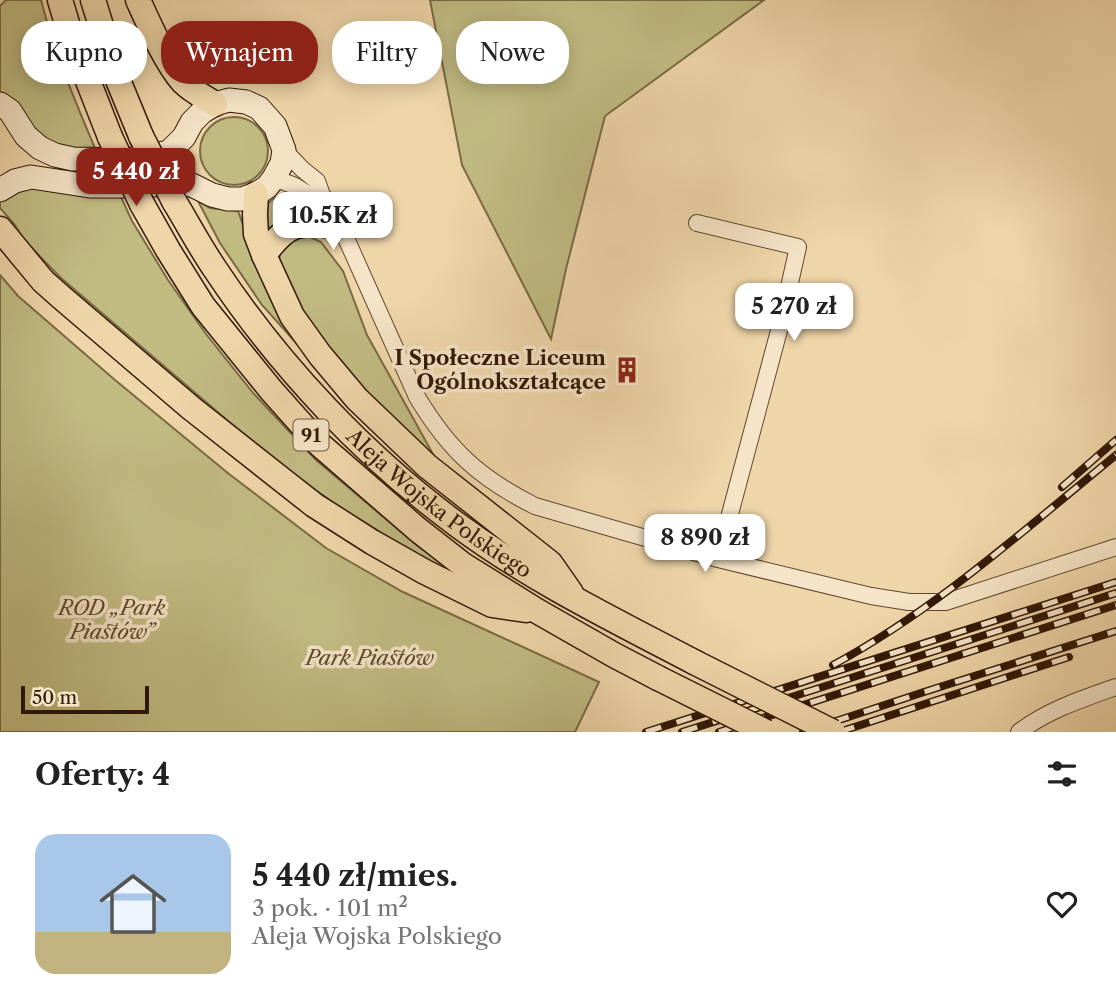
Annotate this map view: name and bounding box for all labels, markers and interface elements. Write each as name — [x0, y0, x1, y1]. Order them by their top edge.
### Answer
chip: Kupno — [21, 21, 147, 84]
chip: Wynajem — [161, 21, 318, 84]
chip: Filtry — [332, 21, 442, 84]
chip: Nowe — [456, 21, 569, 84]
pin: 5 440 zł — [64, 148, 208, 208]
text: 5 440 zł — [92, 157, 180, 185]
pin: 10.5K zł — [261, 192, 405, 252]
text: 10.5K zł — [289, 201, 377, 229]
pin: 5 270 zł — [722, 284, 866, 343]
text: 5 270 zł — [751, 292, 837, 320]
place label: I Społeczne Liceum Ogólnokształcące — [394, 345, 606, 394]
building icon: I Społeczne Liceum Ogólnokształcące — [612, 355, 642, 385]
road number: 91 — [294, 420, 328, 450]
street label: Aleja Wojska Polskiego — [341, 423, 536, 583]
pin: 8 890 zł — [633, 514, 777, 574]
text: 8 890 zł — [660, 523, 750, 551]
park label: ROD „Park Piastów” — [57, 595, 166, 644]
park label: Park Piastów — [304, 645, 435, 670]
scale bar — [21, 683, 149, 715]
text: 50 m — [32, 686, 77, 709]
icon: filters — [1043, 755, 1081, 793]
text: Oferty: 4 — [35, 756, 170, 793]
text: 5 440 zł/mies. — [252, 857, 458, 894]
icon: home — [91, 862, 175, 946]
icon: heart — [1043, 885, 1081, 923]
text: 3 pok. · 101 m² — [252, 894, 408, 922]
text: Aleja Wojska Polskiego — [252, 922, 502, 950]

